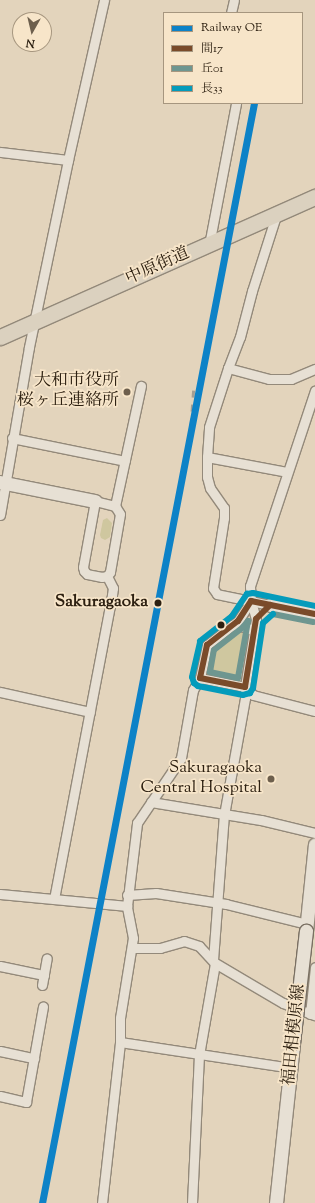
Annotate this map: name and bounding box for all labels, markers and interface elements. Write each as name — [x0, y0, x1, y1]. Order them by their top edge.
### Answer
north arrow — [12, 12, 52, 52]
legend — [163, 12, 303, 104]
text: Railway OE — [201, 19, 262, 37]
text: N — [25, 34, 36, 51]
text: 間17 — [201, 40, 223, 58]
text: 丘01 — [201, 60, 223, 78]
text: 長33 — [201, 80, 223, 98]
street label: 中原街道 — [123, 244, 193, 290]
place label: 大和市役所 桜ヶ丘連絡所 — [17, 372, 119, 412]
marker: 大和市役所 桜ヶ丘連絡所 — [122, 387, 132, 397]
place label: Sakuragaoka — [55, 593, 148, 613]
marker: Sakuragaoka — [151, 596, 165, 610]
unlabelled marker — [216, 620, 226, 630]
place label: Sakuragaoka Central Hospital — [141, 759, 262, 799]
marker: Sakuragaoka Central Hospital — [265, 773, 277, 785]
street label: 福田相模原線 — [280, 983, 310, 1087]

